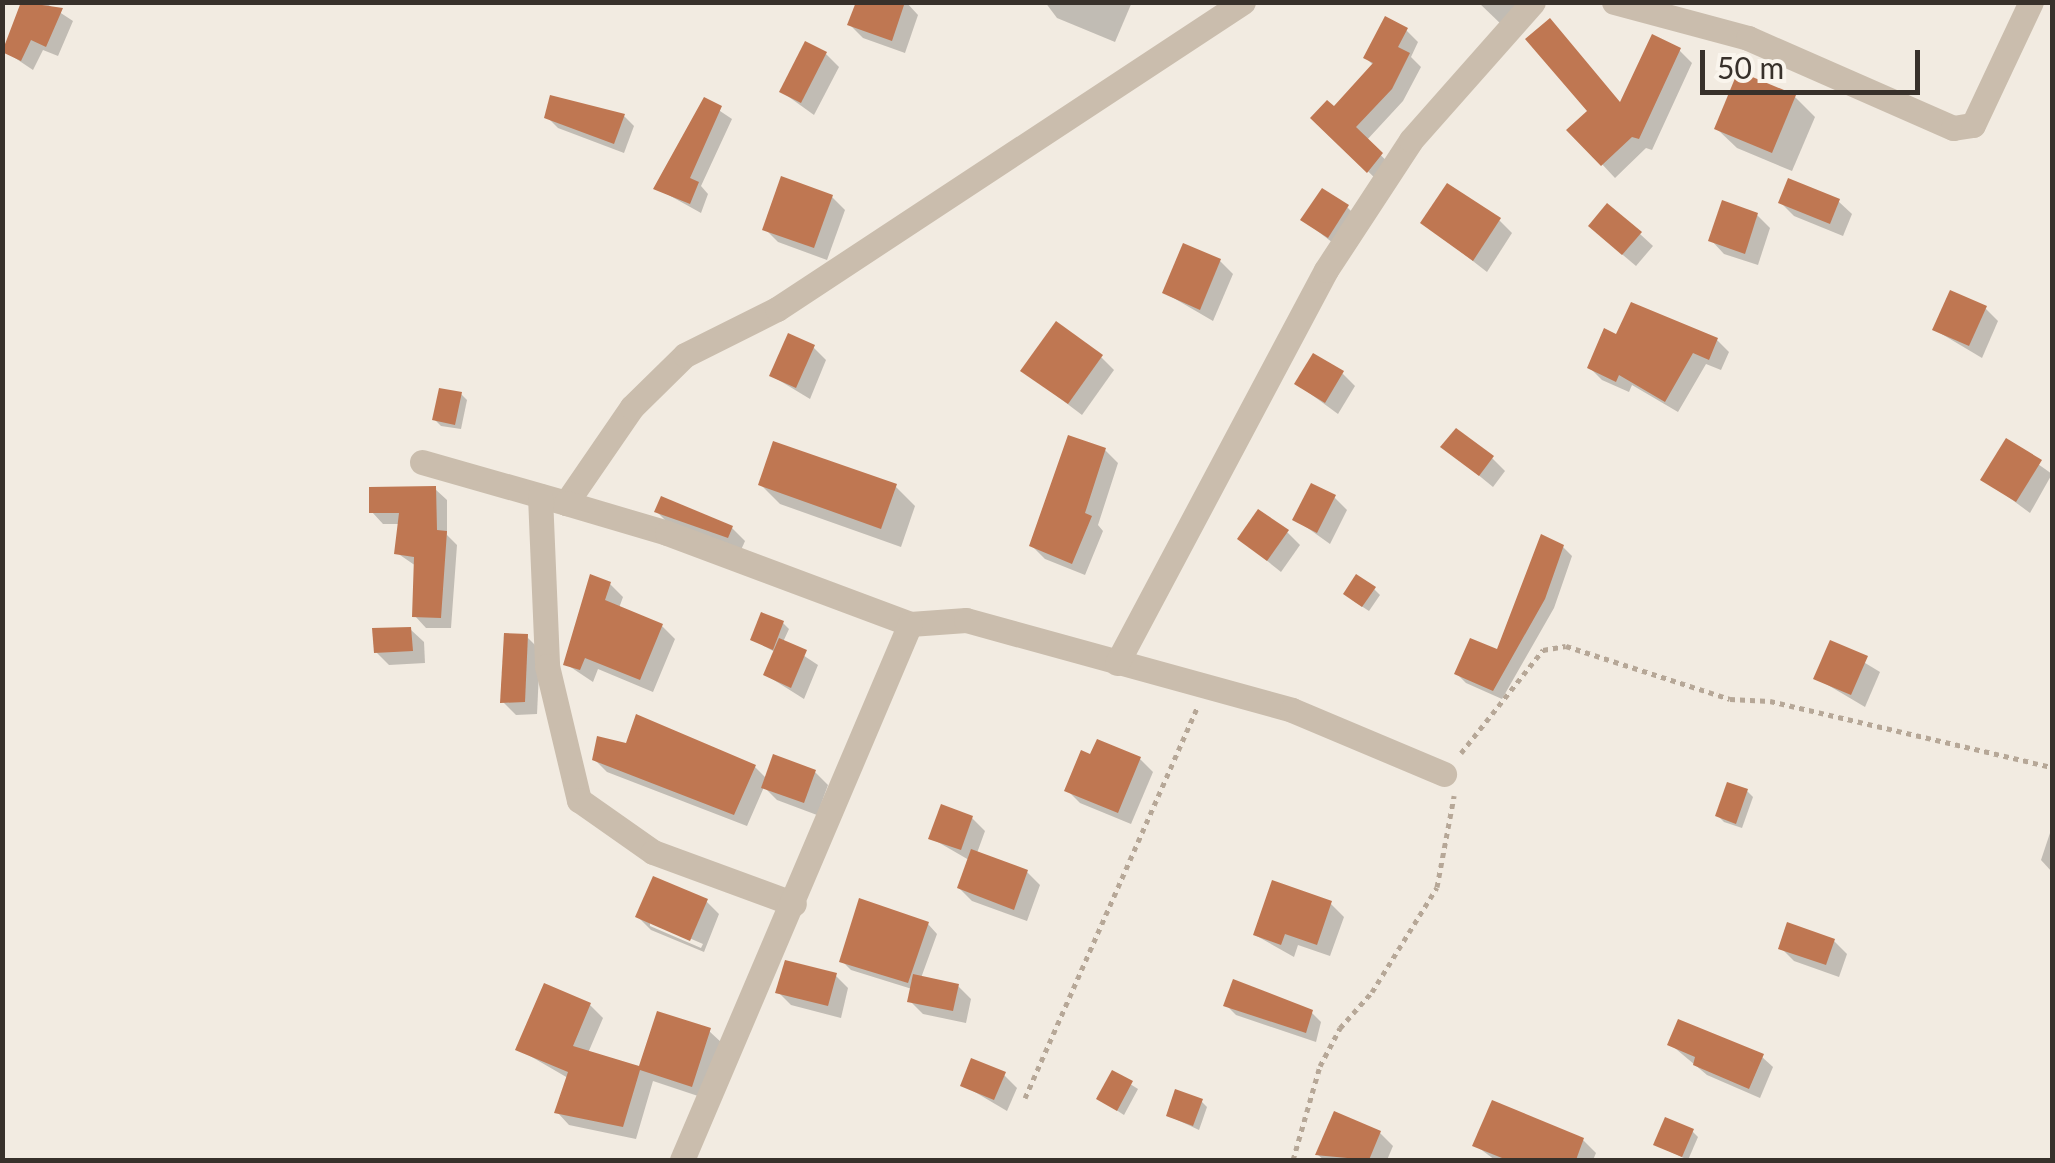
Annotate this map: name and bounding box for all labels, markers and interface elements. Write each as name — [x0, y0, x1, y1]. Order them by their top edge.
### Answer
scale bar — [1705, 30, 1925, 92]
text: 50 m — [1717, 49, 1784, 85]

